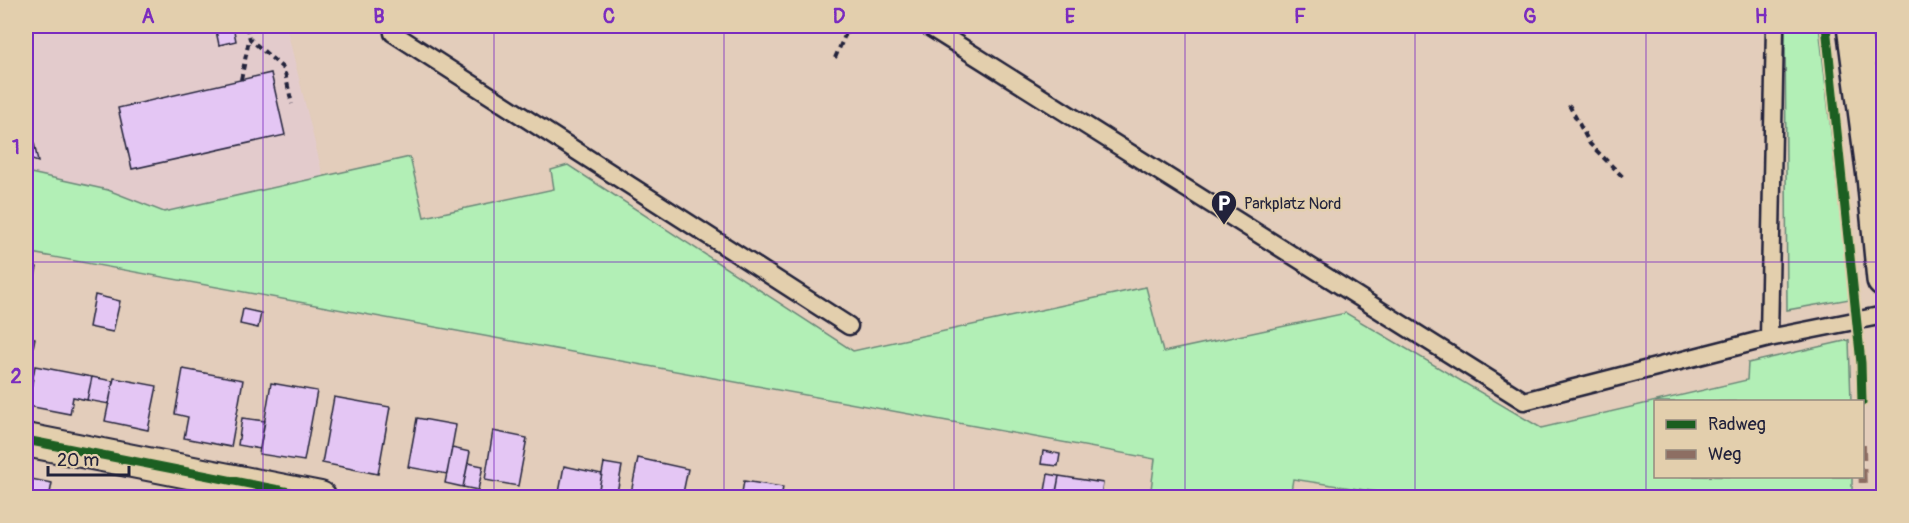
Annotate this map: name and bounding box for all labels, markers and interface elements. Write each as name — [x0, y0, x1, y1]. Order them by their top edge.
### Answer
text: A — [142, 4, 155, 29]
text: B — [373, 4, 385, 29]
text: C — [603, 4, 615, 29]
text: D — [833, 4, 846, 29]
text: E — [1065, 4, 1076, 29]
text: F — [1294, 4, 1306, 29]
text: G — [1523, 4, 1537, 29]
text: H — [1755, 4, 1768, 29]
text: 1 — [12, 135, 20, 160]
parking icon: Parkplatz Nord — [1209, 188, 1239, 226]
place label: Parkplatz Nord — [1244, 194, 1341, 214]
text: 2 — [10, 364, 22, 389]
legend — [1654, 400, 1864, 478]
text: Radweg — [1708, 413, 1766, 436]
scale bar — [48, 439, 129, 477]
text: Weg — [1708, 443, 1741, 466]
text: 20 m — [57, 449, 99, 472]

